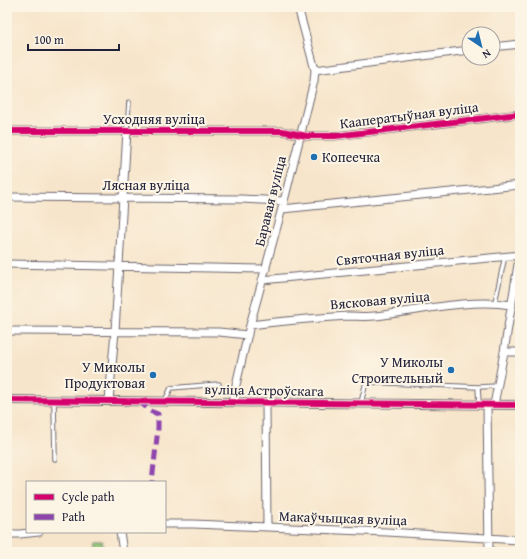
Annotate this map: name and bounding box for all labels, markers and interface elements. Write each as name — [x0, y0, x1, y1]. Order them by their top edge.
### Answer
scale bar — [28, 26, 119, 52]
north arrow — [461, 26, 501, 66]
text: 100 m — [34, 31, 64, 48]
text: N — [479, 46, 494, 63]
street label: Кааператыўная вуліца — [339, 97, 480, 133]
street label: Усходняя вуліца — [103, 109, 205, 129]
place label: Копеечка — [322, 147, 381, 167]
marker: Копеечка — [309, 152, 319, 162]
street label: Баравая вуліца — [249, 153, 291, 248]
street label: Лясная вуліца — [102, 175, 190, 195]
street label: Святочная вуліца — [335, 239, 445, 271]
street label: Вясковая вуліца — [330, 286, 431, 314]
place label: У Миколы Строительный — [352, 352, 443, 388]
place label: У Миколы Продуктовая — [65, 357, 145, 393]
marker: У Миколы Строительный — [446, 365, 456, 375]
marker: У Миколы Продуктовая — [148, 370, 158, 380]
street label: вуліца Астроўскага — [204, 379, 324, 401]
legend — [26, 481, 166, 533]
text: Cycle path — [62, 488, 115, 505]
street label: Макаўчыцкая вуліца — [278, 506, 408, 530]
text: Path — [62, 508, 85, 525]

